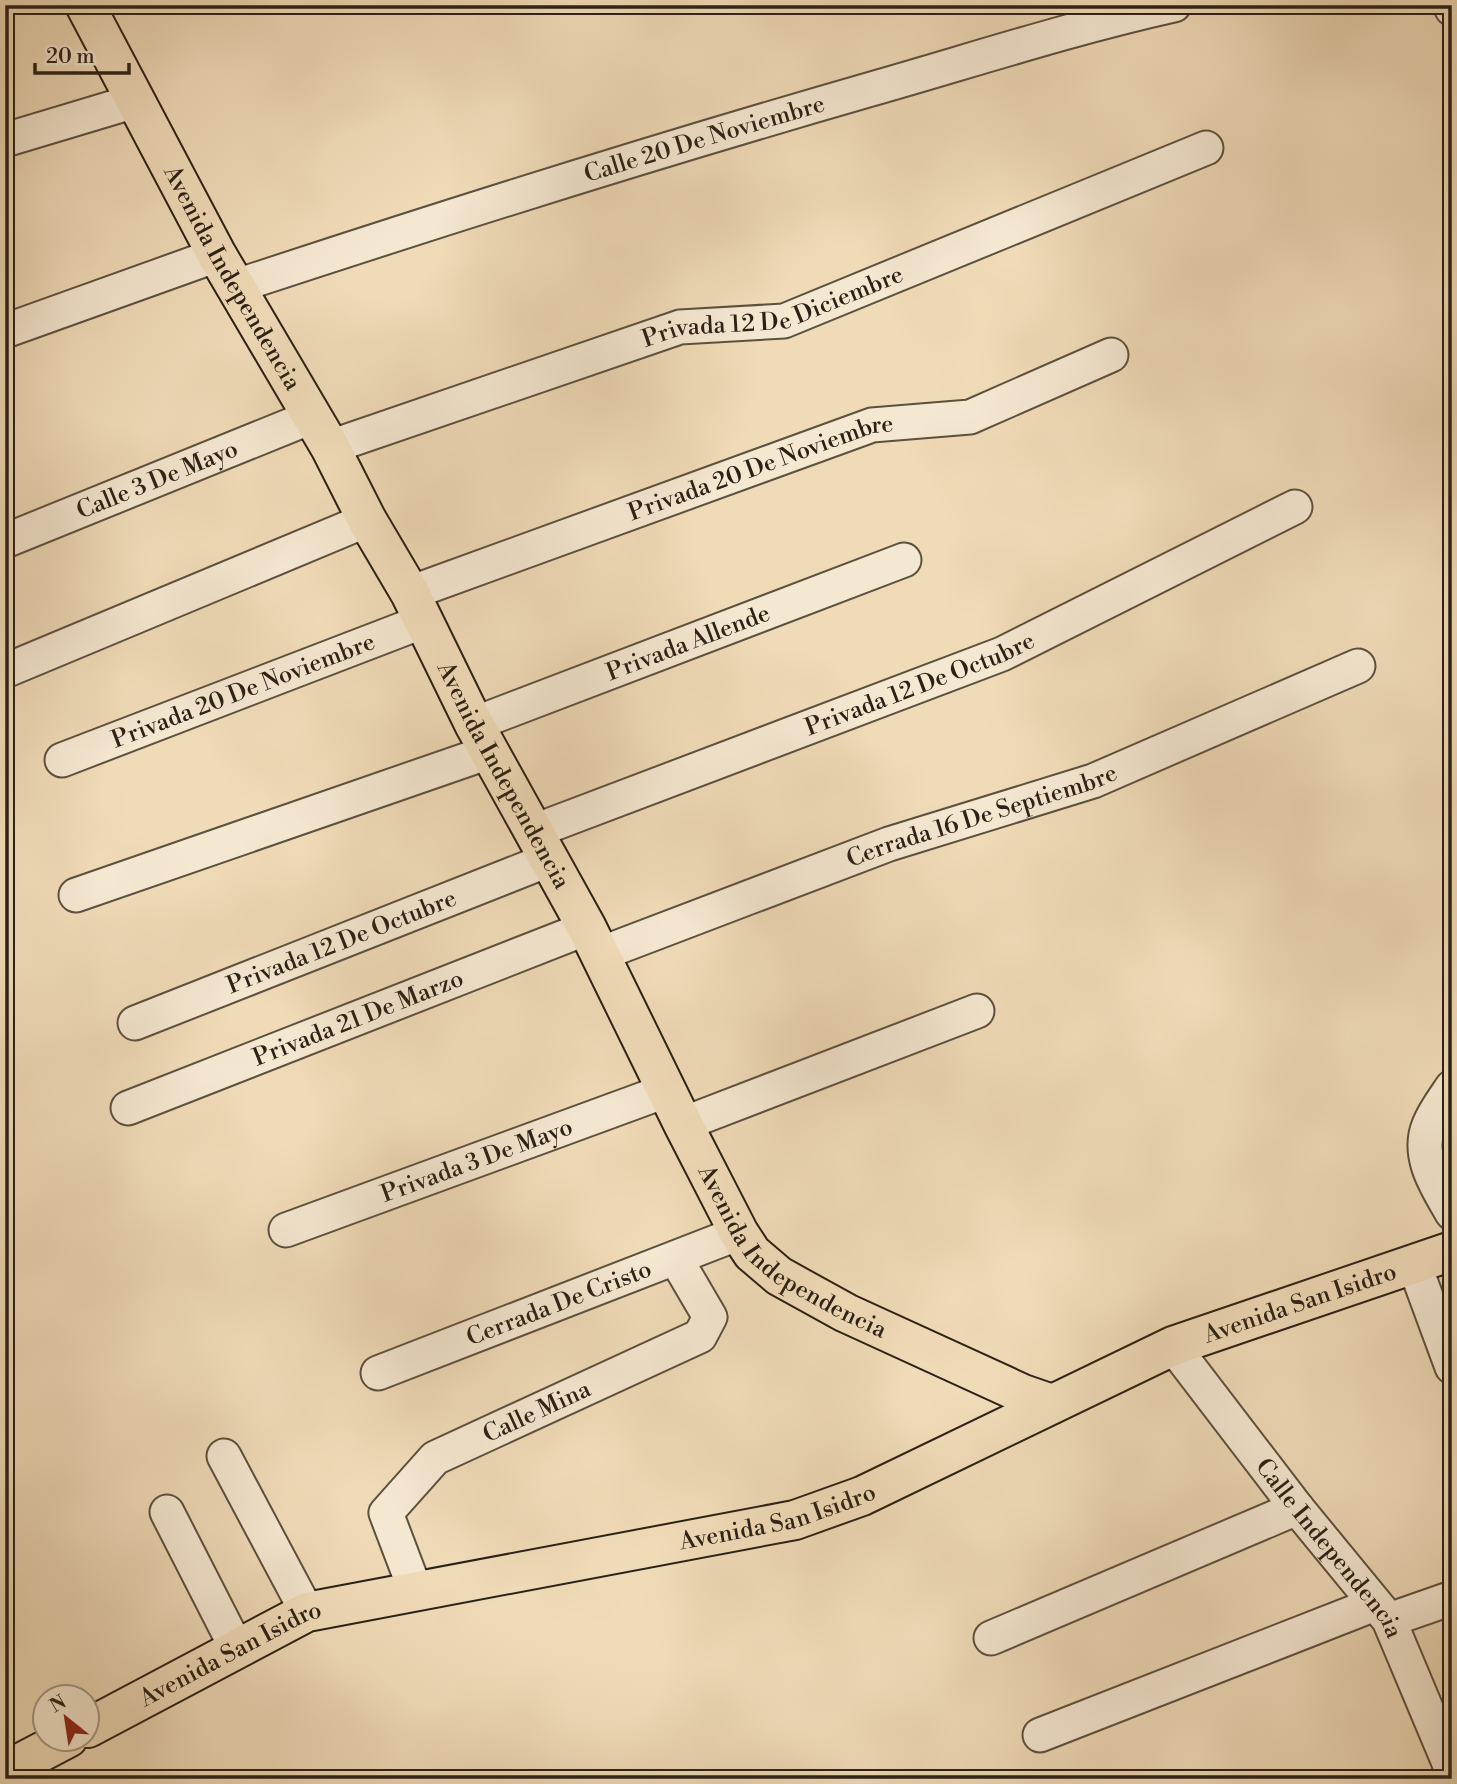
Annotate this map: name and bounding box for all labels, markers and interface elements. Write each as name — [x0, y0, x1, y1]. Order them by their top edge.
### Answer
scale bar — [35, 32, 130, 76]
text: 20 m — [46, 44, 95, 70]
street label: Calle 20 De Noviembre — [581, 89, 828, 190]
street label: Avenida Independencia — [156, 160, 308, 397]
street label: Privada 12 De Diciembre — [638, 260, 908, 355]
street label: Privada 20 De Noviembre — [624, 409, 895, 528]
street label: Calle 3 De Mayo — [72, 434, 243, 526]
street label: Privada Allende — [602, 599, 774, 688]
street label: Privada 12 De Octubre — [801, 626, 1040, 743]
street label: Privada 20 De Noviembre — [107, 627, 379, 756]
street label: Avenida Independencia — [429, 656, 577, 895]
street label: Cerrada 16 De Septiembre — [842, 758, 1122, 875]
street label: Privada 12 De Octubre — [223, 884, 461, 1001]
street label: Privada 21 De Marzo — [249, 964, 468, 1074]
street label: Privada 3 De Mayo — [377, 1112, 577, 1210]
street label: Avenida Independencia — [690, 1159, 892, 1346]
street label: Cerrada De Cristo — [462, 1254, 656, 1353]
street label: Avenida San Isidro — [1199, 1257, 1401, 1351]
street label: Calle Mina — [478, 1374, 597, 1450]
street label: Calle Independencia — [1249, 1453, 1409, 1643]
street label: Avenida San Isidro — [676, 1478, 881, 1558]
street label: Avenida San Isidro — [134, 1596, 324, 1715]
north arrow — [32, 1682, 102, 1752]
text: N — [45, 1690, 71, 1718]

